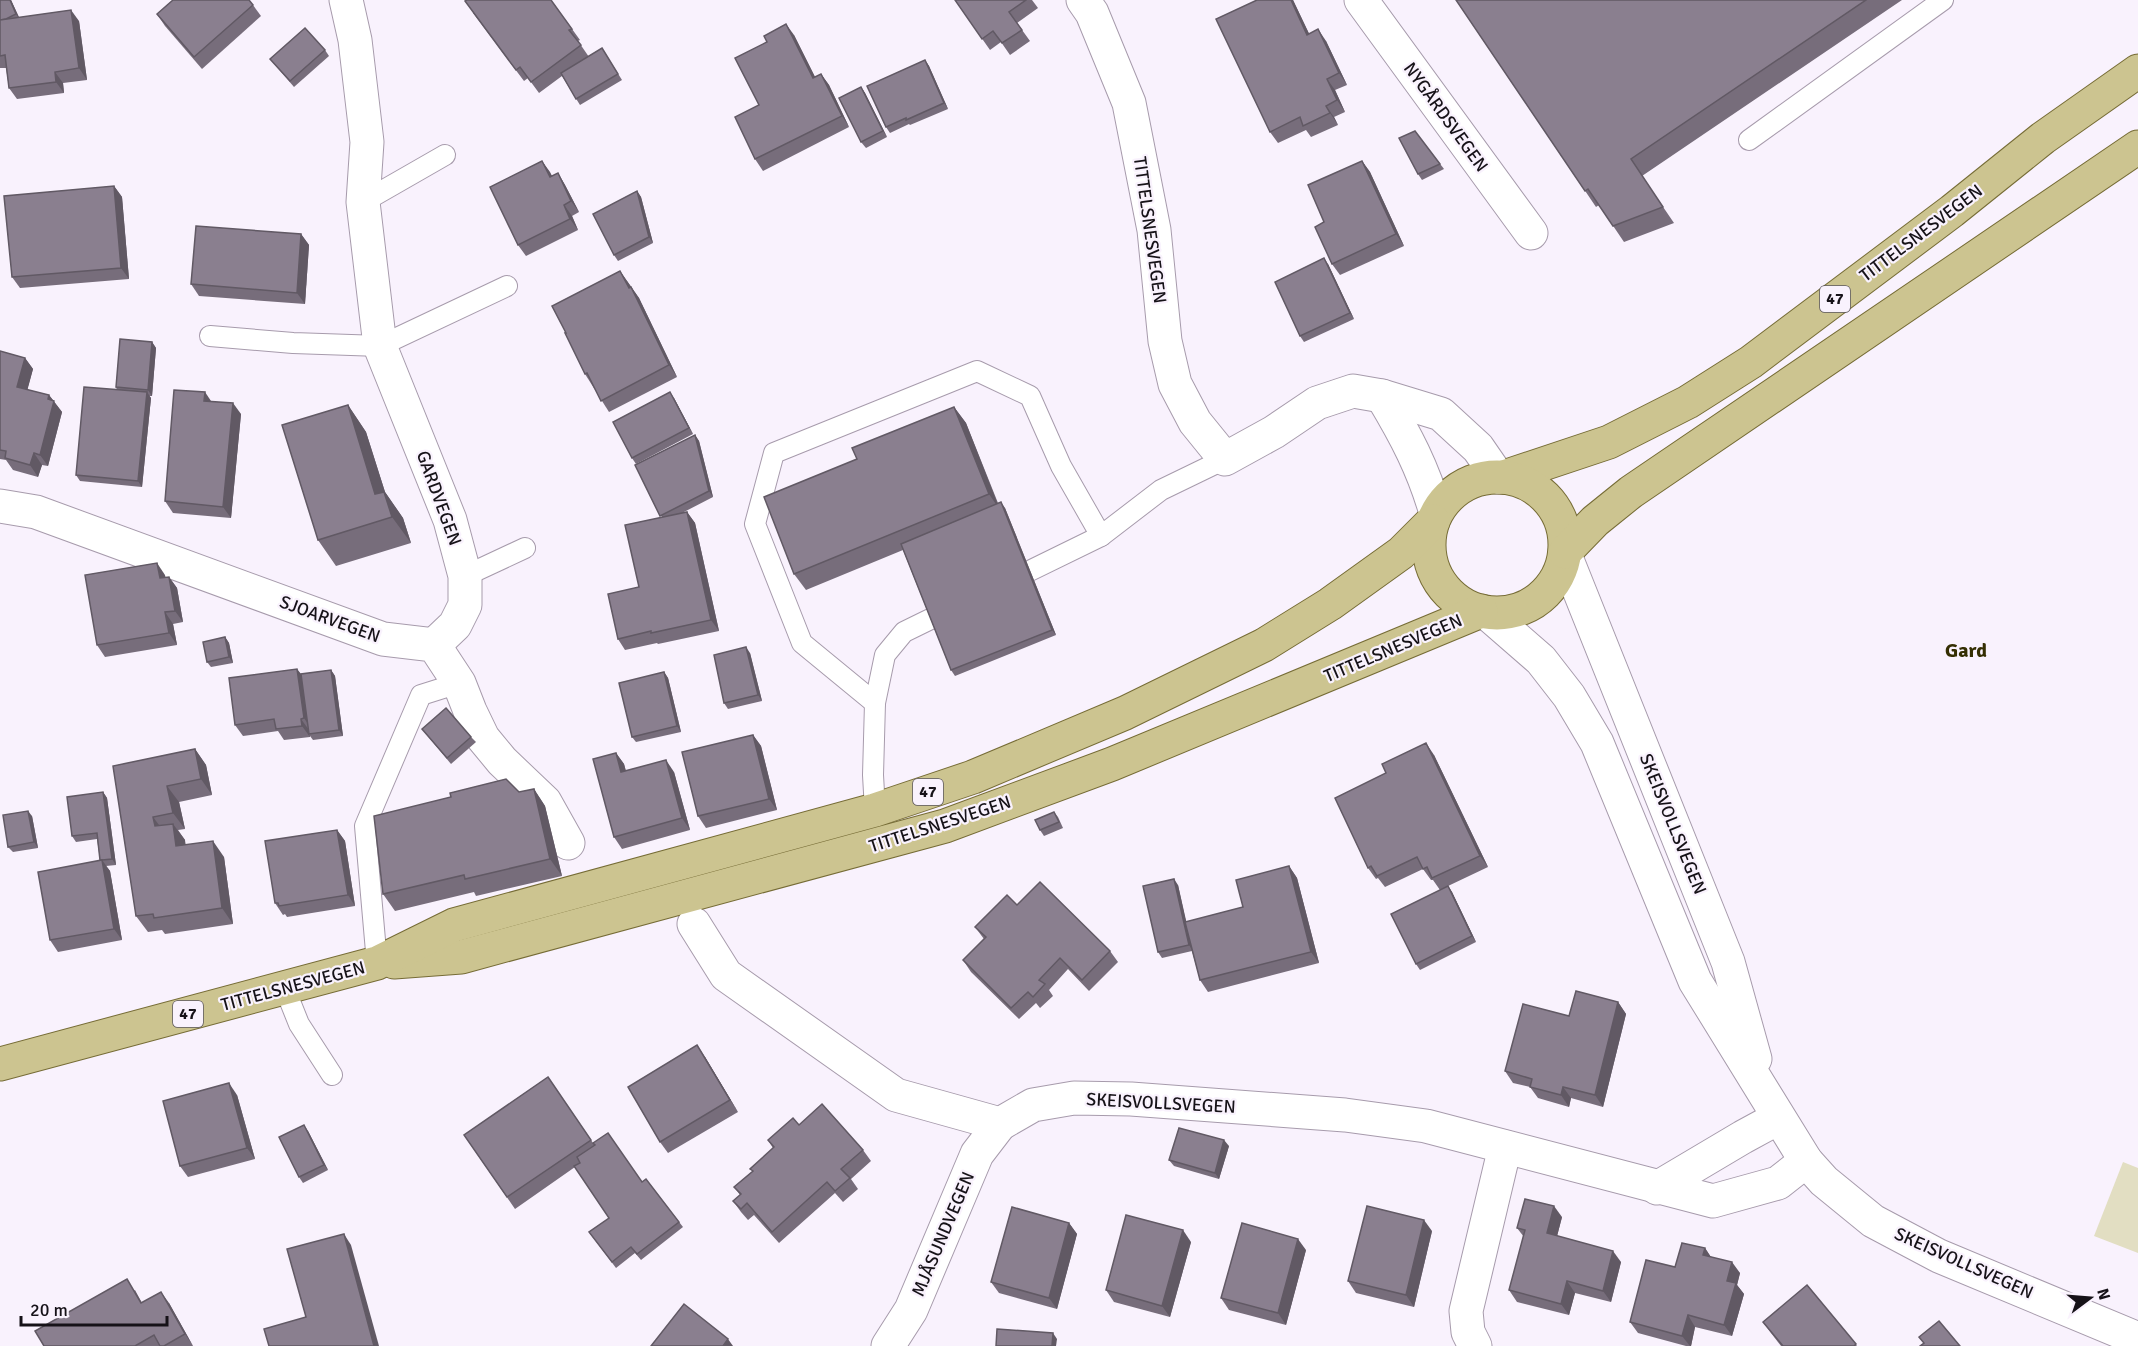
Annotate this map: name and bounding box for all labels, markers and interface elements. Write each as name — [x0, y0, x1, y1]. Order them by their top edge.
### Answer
street label: NYGÅRDSVEGEN — [1399, 58, 1493, 176]
street label: TITTELSNESVEGEN — [1129, 155, 1171, 305]
street label: TITTELSNESVEGEN — [1855, 180, 1987, 286]
road number: 47 — [1820, 286, 1850, 312]
street label: GARDVEGEN — [412, 448, 466, 548]
street label: SJOARVEGEN — [277, 591, 383, 647]
street label: TITTELSNESVEGEN — [1321, 609, 1465, 687]
district label: Gard — [1945, 638, 1987, 663]
street label: SKEISVOLLSVEGEN — [1635, 750, 1711, 898]
road number: 47 — [913, 779, 943, 805]
street label: TITTELSNESVEGEN — [866, 791, 1014, 857]
street label: TITTELSNESVEGEN — [219, 956, 367, 1016]
road number: 47 — [173, 1001, 203, 1027]
street label: SKEISVOLLSVEGEN — [1086, 1088, 1236, 1118]
street label: MJÅSUNDVEGEN — [907, 1168, 979, 1300]
street label: SKEISVOLLSVEGEN — [1891, 1222, 2037, 1304]
north arrow — [2060, 1268, 2120, 1328]
text: N — [2092, 1286, 2115, 1302]
scale bar — [21, 1289, 166, 1327]
text: 20 m — [30, 1299, 68, 1321]

